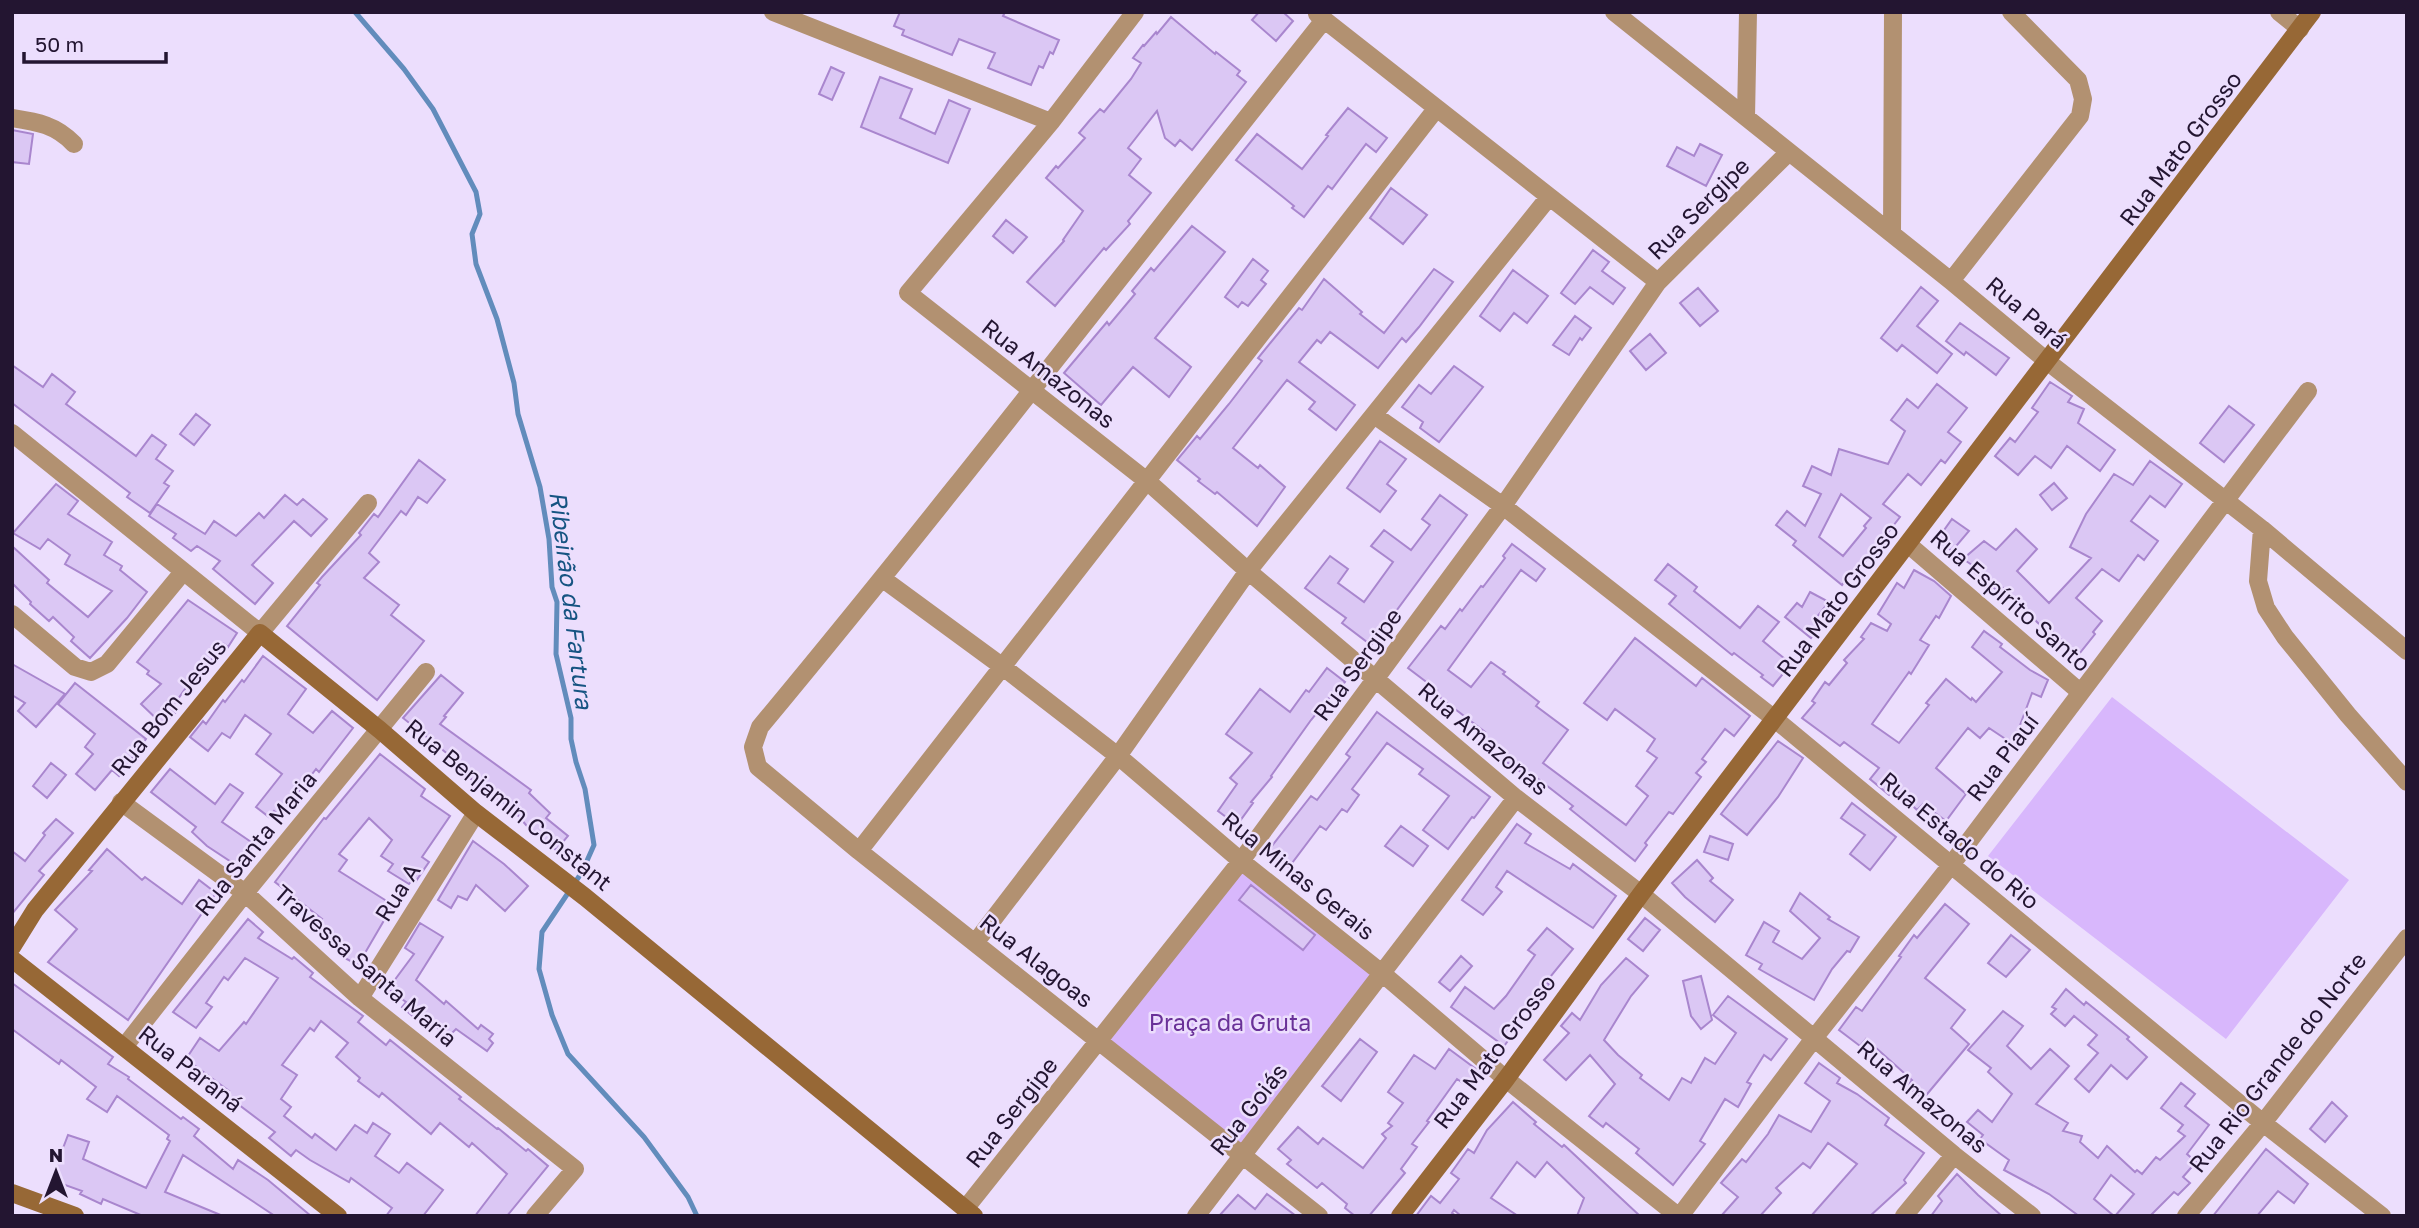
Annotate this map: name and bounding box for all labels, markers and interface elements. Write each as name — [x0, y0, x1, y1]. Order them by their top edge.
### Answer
scale bar — [24, 21, 166, 65]
text: 50 m — [35, 31, 84, 57]
street label: Rua Mato Grosso — [2113, 65, 2247, 231]
street label: Rua Sergipe — [1641, 151, 1755, 265]
street label: Rua Pará — [1981, 270, 2073, 354]
street label: Rua Amazonas — [977, 312, 1121, 434]
water label: Ribeirão da Fartura — [544, 489, 600, 712]
street label: Rua Mato Grosso — [1770, 516, 1904, 682]
street label: Rua Espírito Santo — [1925, 523, 2097, 677]
street label: Rua Sergipe — [1307, 602, 1407, 726]
street label: Rua Bom Jesus — [104, 633, 232, 781]
street label: Rua Amazonas — [1413, 675, 1555, 801]
street label: Rua Piauí — [1960, 706, 2045, 806]
street label: Rua Benjamin Constant — [400, 712, 618, 896]
street label: Rua Santa Maria — [188, 765, 322, 921]
street label: Rua Estado do Rio — [1875, 765, 2045, 915]
street label: Rua Minas Gerais — [1217, 805, 1381, 945]
street label: Rua A — [368, 858, 426, 926]
street label: Travessa Santa Maria — [269, 878, 463, 1052]
street label: Rua Alagoas — [975, 907, 1099, 1013]
street label: Rua Rio Grande do Norte — [2182, 946, 2372, 1178]
street label: Rua Mato Grosso — [1427, 968, 1561, 1134]
park label: Praça da Gruta — [1149, 1008, 1311, 1036]
street label: Rua Paraná — [133, 1019, 249, 1117]
street label: Rua Amazonas — [1852, 1033, 1994, 1159]
street label: Rua Sergipe — [959, 1051, 1063, 1173]
street label: Rua Goiás — [1203, 1057, 1293, 1161]
north arrow — [21, 1137, 91, 1207]
text: N — [49, 1143, 63, 1166]

